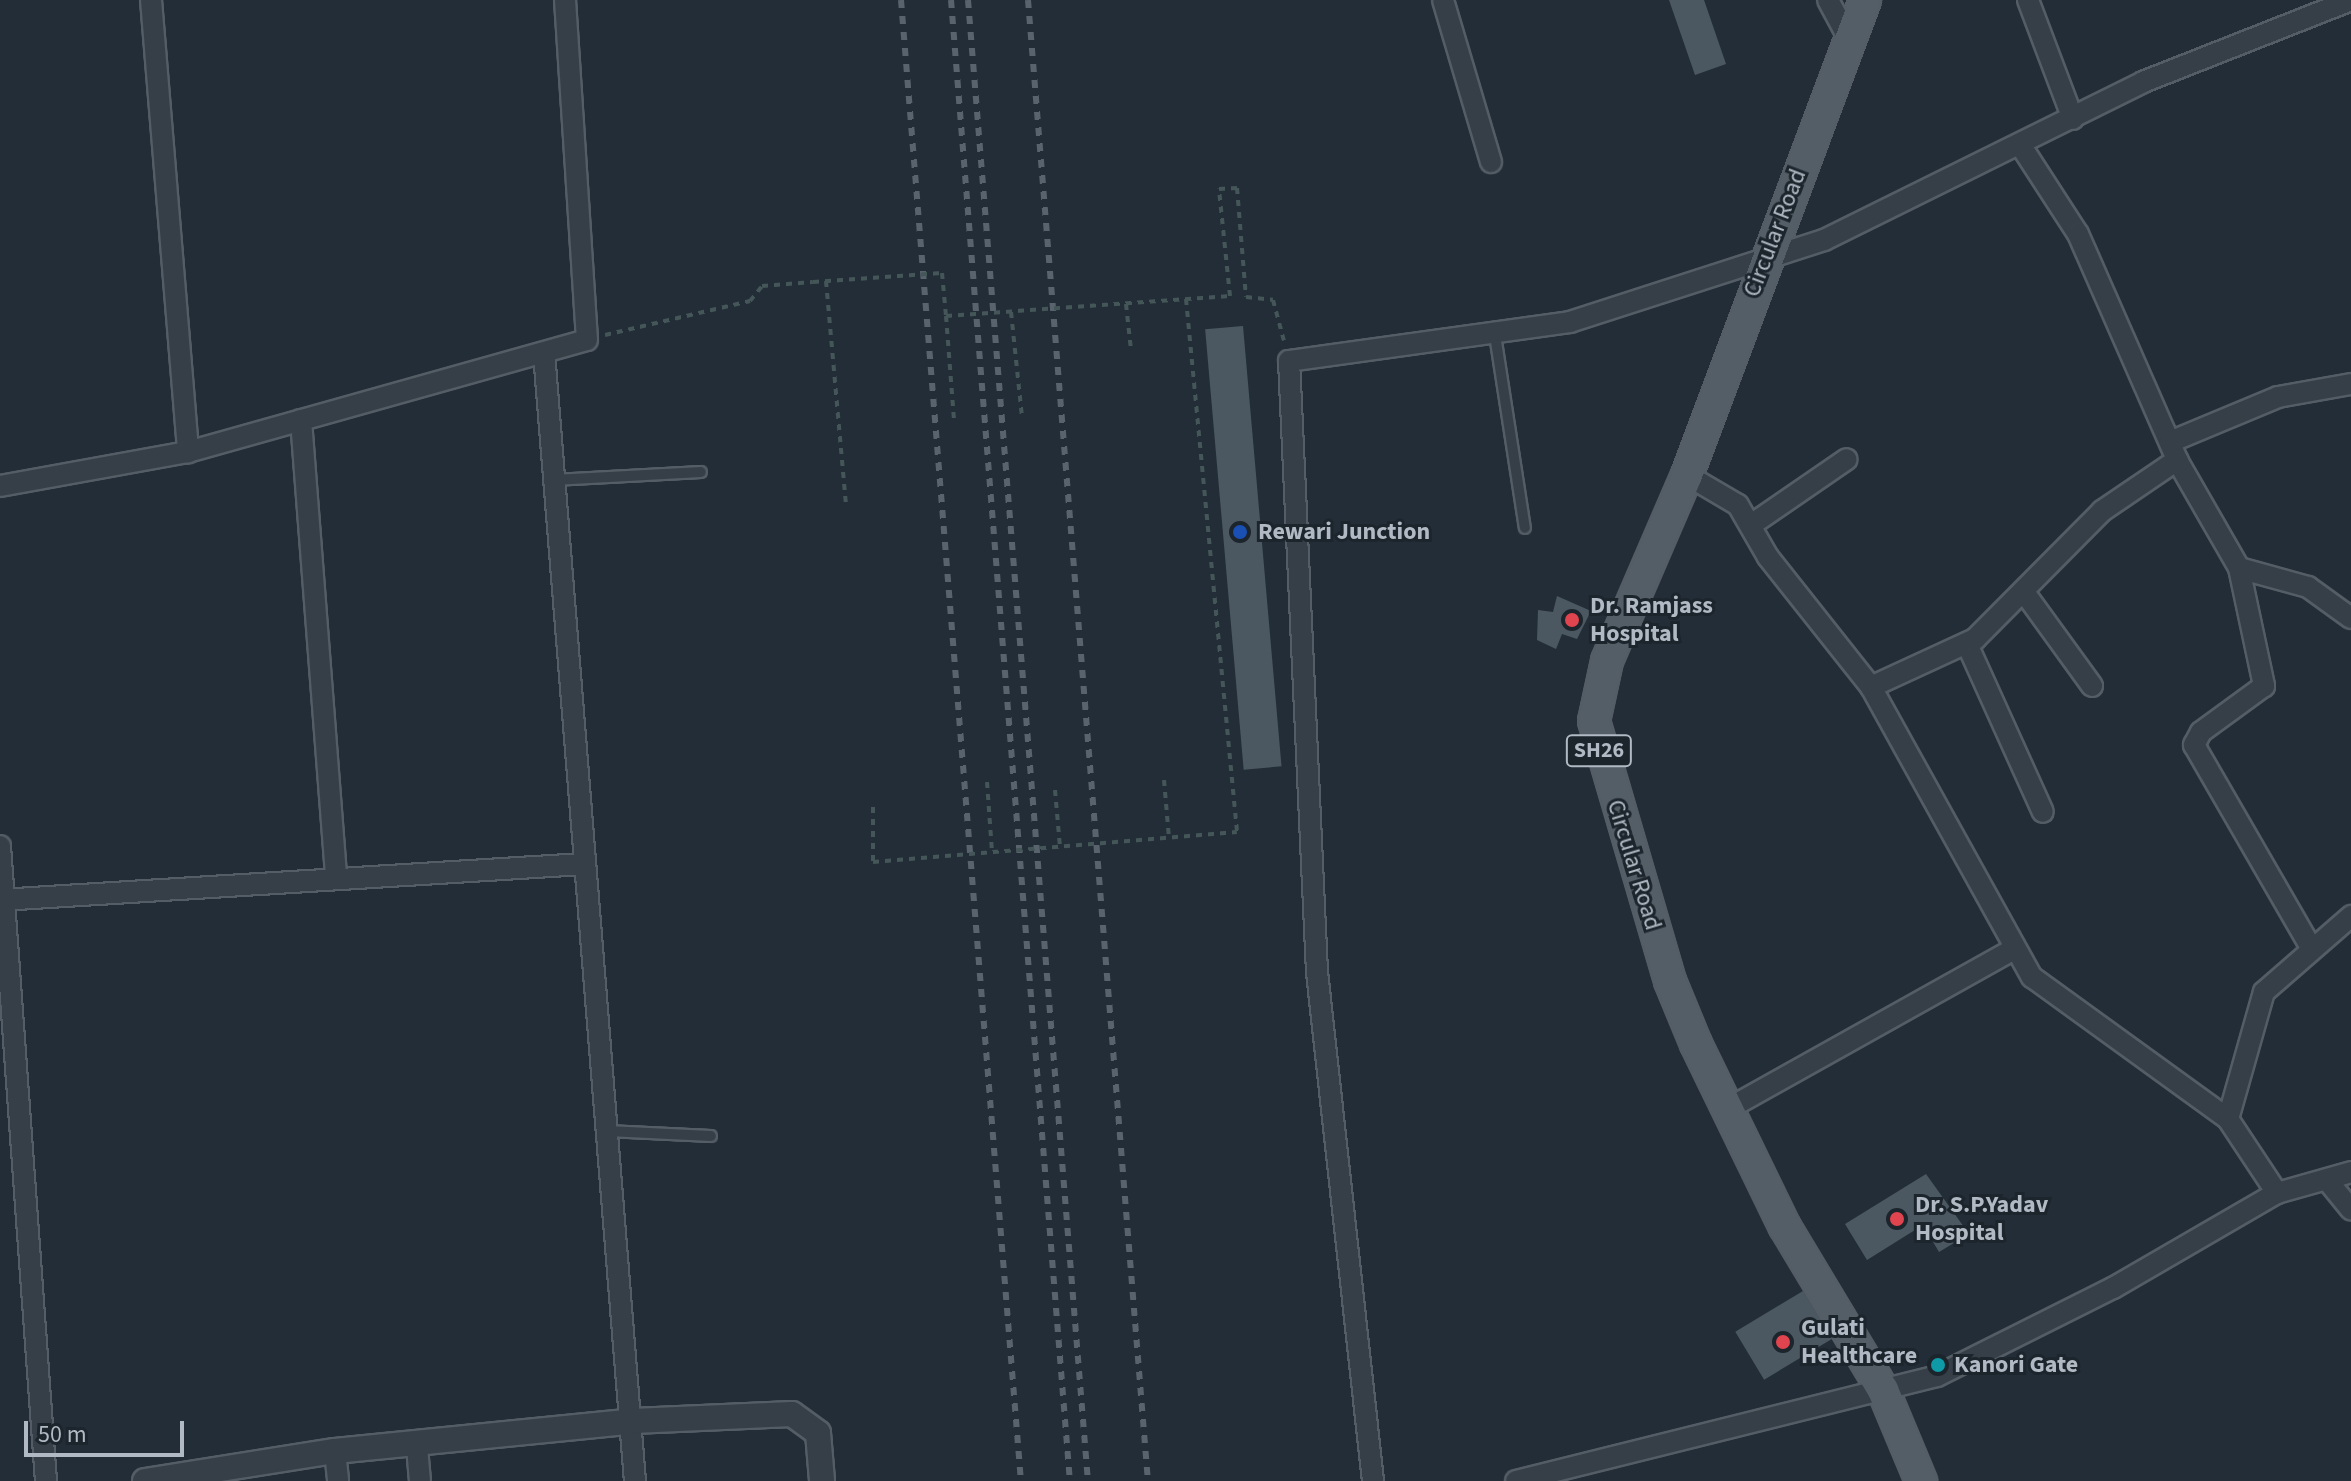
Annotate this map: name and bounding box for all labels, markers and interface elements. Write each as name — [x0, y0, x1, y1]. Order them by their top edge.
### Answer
street label: Circular Road — [1737, 165, 1813, 301]
place label: Rewari Junction — [1258, 518, 1430, 546]
marker: Rewari Junction — [1229, 521, 1251, 543]
place label: Dr. Ramjass Hospital — [1590, 592, 1713, 648]
marker: Dr. Ramjass Hospital — [1561, 609, 1583, 631]
road number: SH26 — [1565, 733, 1633, 769]
street label: Circular Road — [1601, 796, 1667, 934]
place label: Dr. S.P.Yadav Hospital — [1915, 1191, 2048, 1247]
marker: Dr. S.P.Yadav Hospital — [1886, 1208, 1908, 1230]
place label: Gulati Healthcare — [1801, 1314, 1917, 1370]
marker: Gulati Healthcare — [1772, 1331, 1794, 1353]
place label: Kanori Gate — [1954, 1351, 2078, 1379]
marker: Kanori Gate — [1929, 1356, 1947, 1374]
scale bar — [28, 1405, 188, 1455]
text: 50 m — [38, 1417, 87, 1452]

